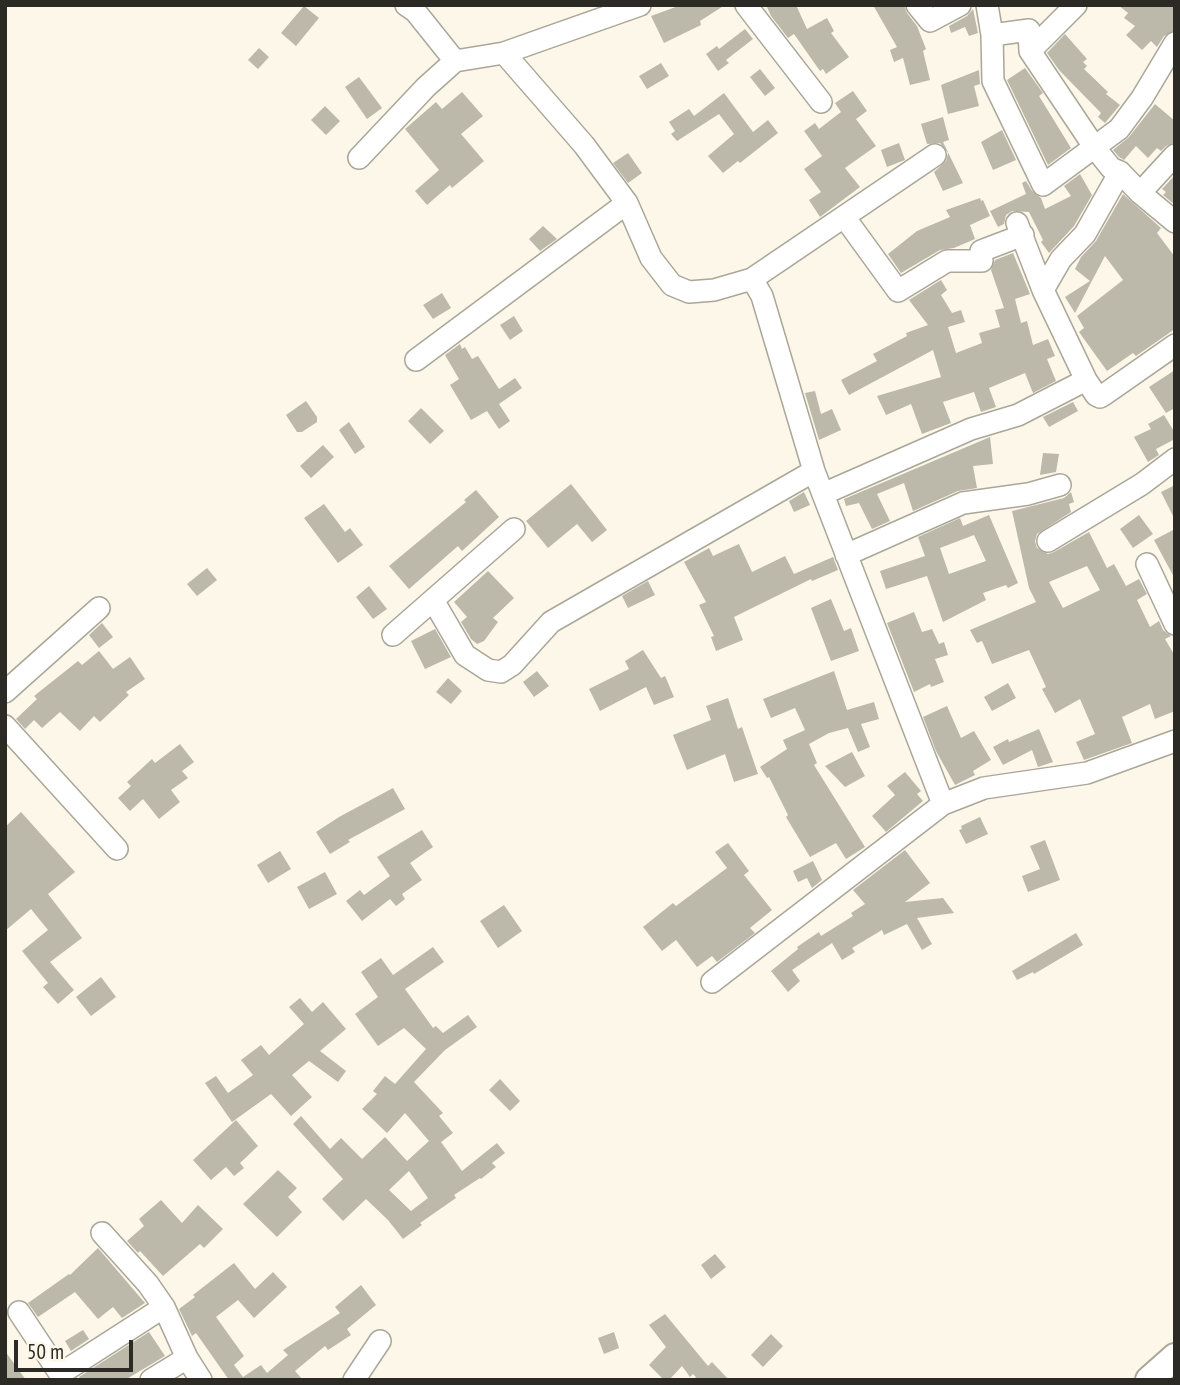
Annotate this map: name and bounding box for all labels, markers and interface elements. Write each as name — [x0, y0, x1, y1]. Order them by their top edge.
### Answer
scale bar — [18, 1326, 136, 1370]
text: 50 m — [27, 1338, 64, 1365]

